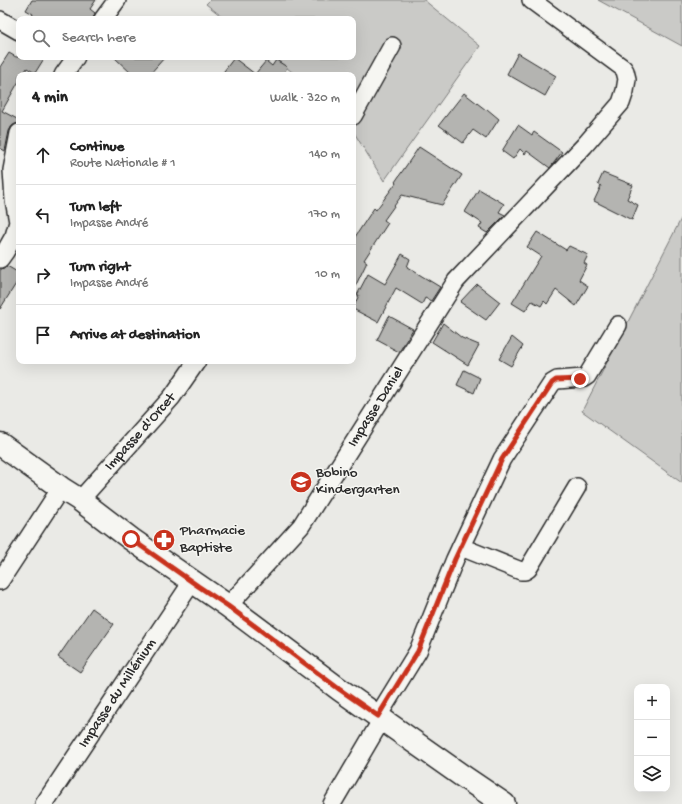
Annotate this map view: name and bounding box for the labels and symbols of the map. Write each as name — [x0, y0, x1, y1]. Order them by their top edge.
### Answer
street label: Impasse Daniel — [344, 363, 408, 451]
route end — [571, 370, 589, 388]
street label: Impasse d'Orcet — [101, 388, 181, 475]
place label: Bobino Kindergarten — [315, 464, 400, 499]
school or university icon: Bobino Kindergarten — [288, 469, 314, 495]
place label: Pharmacie Baptiste — [179, 522, 245, 557]
pharmacy icon: Pharmacie Baptiste — [151, 527, 177, 553]
route start — [122, 530, 140, 548]
street label: Impasse du Millénium — [75, 635, 161, 752]

